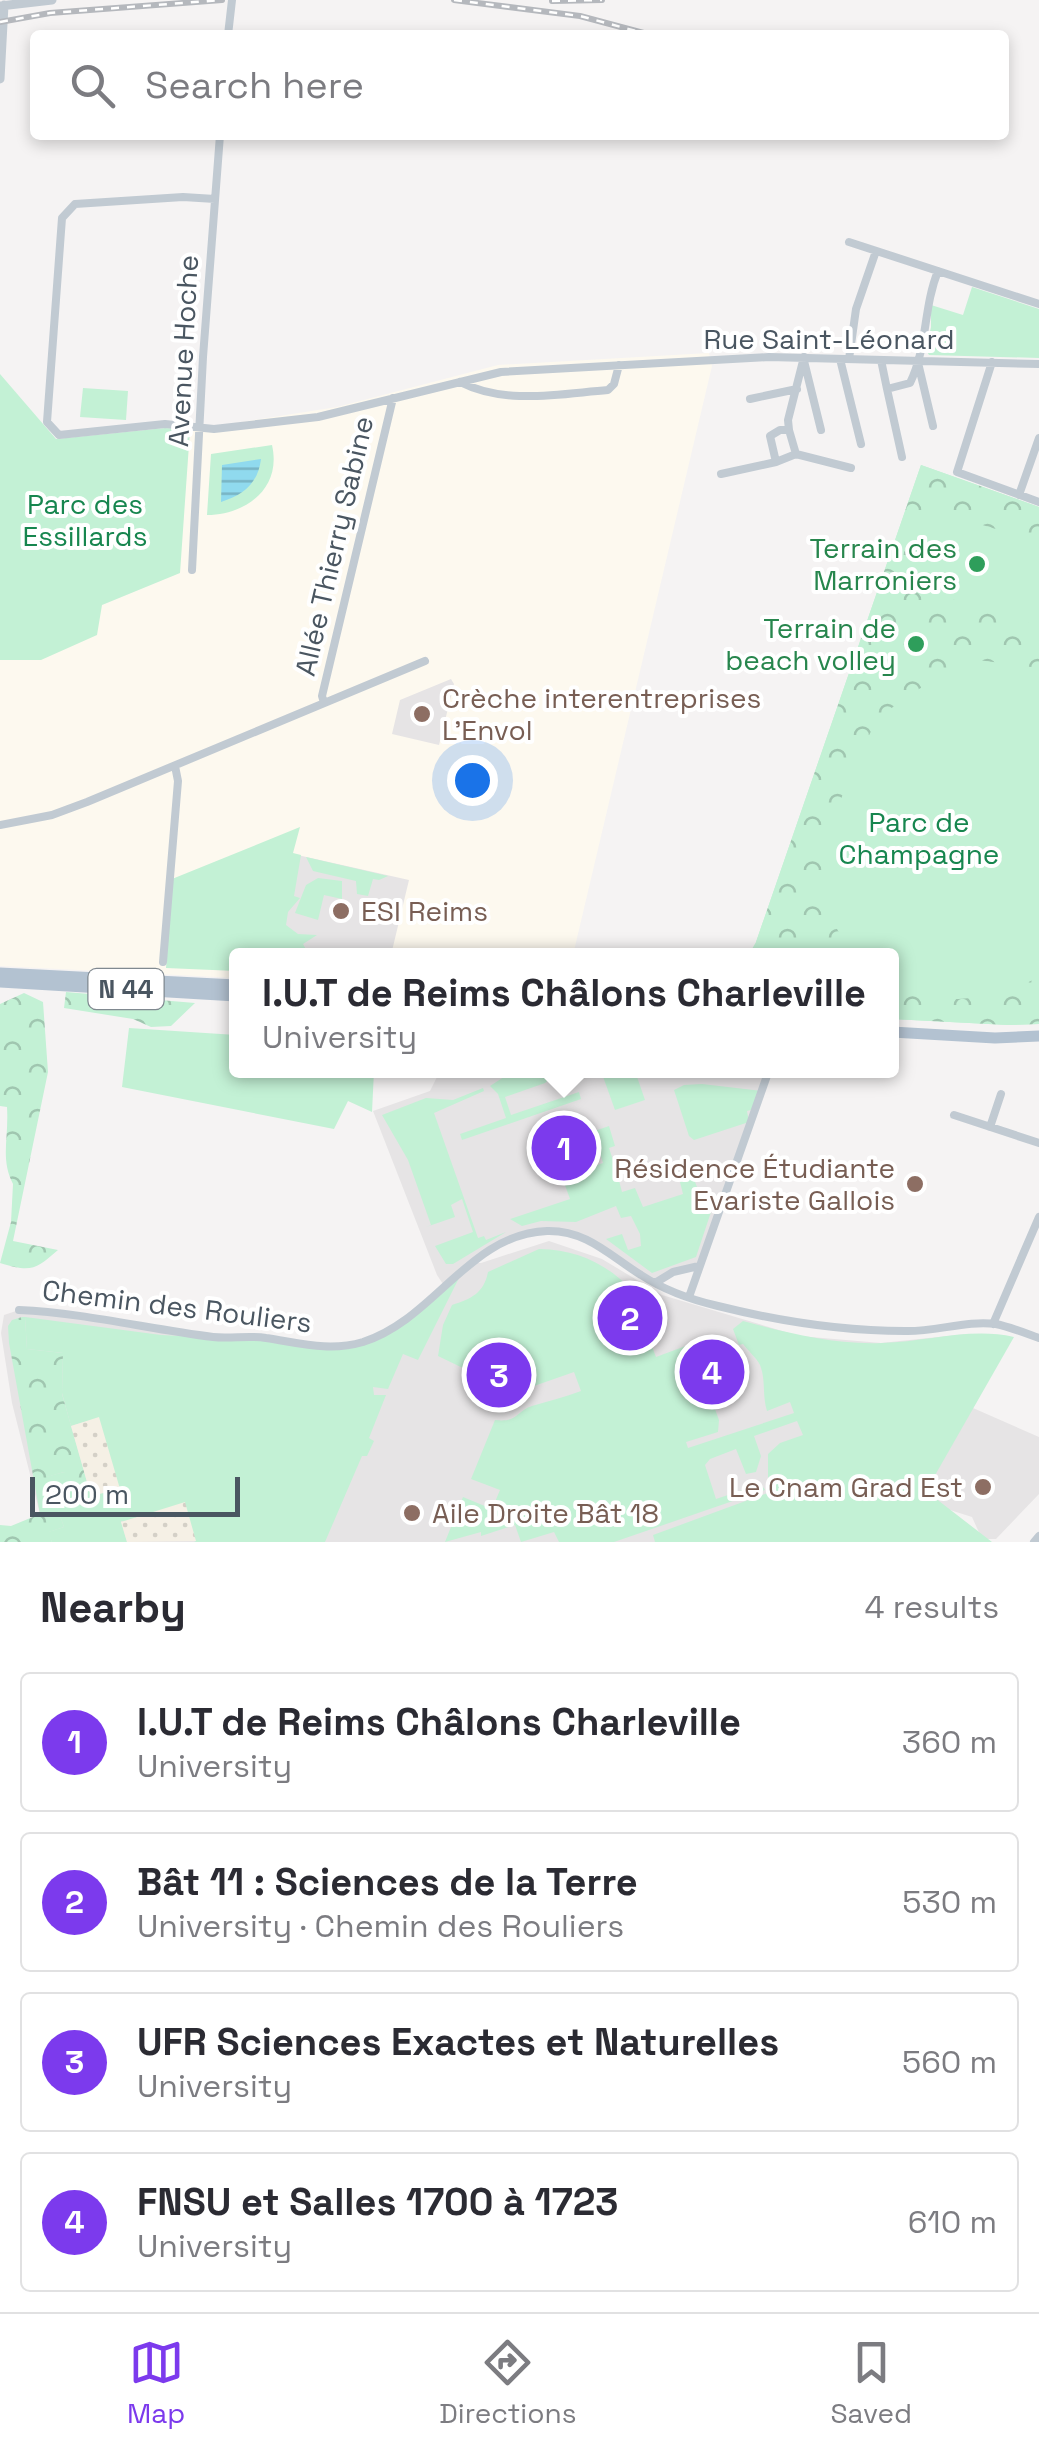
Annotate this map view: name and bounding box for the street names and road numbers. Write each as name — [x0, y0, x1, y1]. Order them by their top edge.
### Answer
street label: Avenue Hoche — [160, 254, 206, 448]
street label: Rue Saint-Léonard — [703, 321, 955, 357]
street label: Allée Thierry Sabine — [287, 413, 381, 679]
road number: N 44 — [88, 969, 164, 1009]
street label: Chemin des Rouliers — [40, 1272, 314, 1340]

